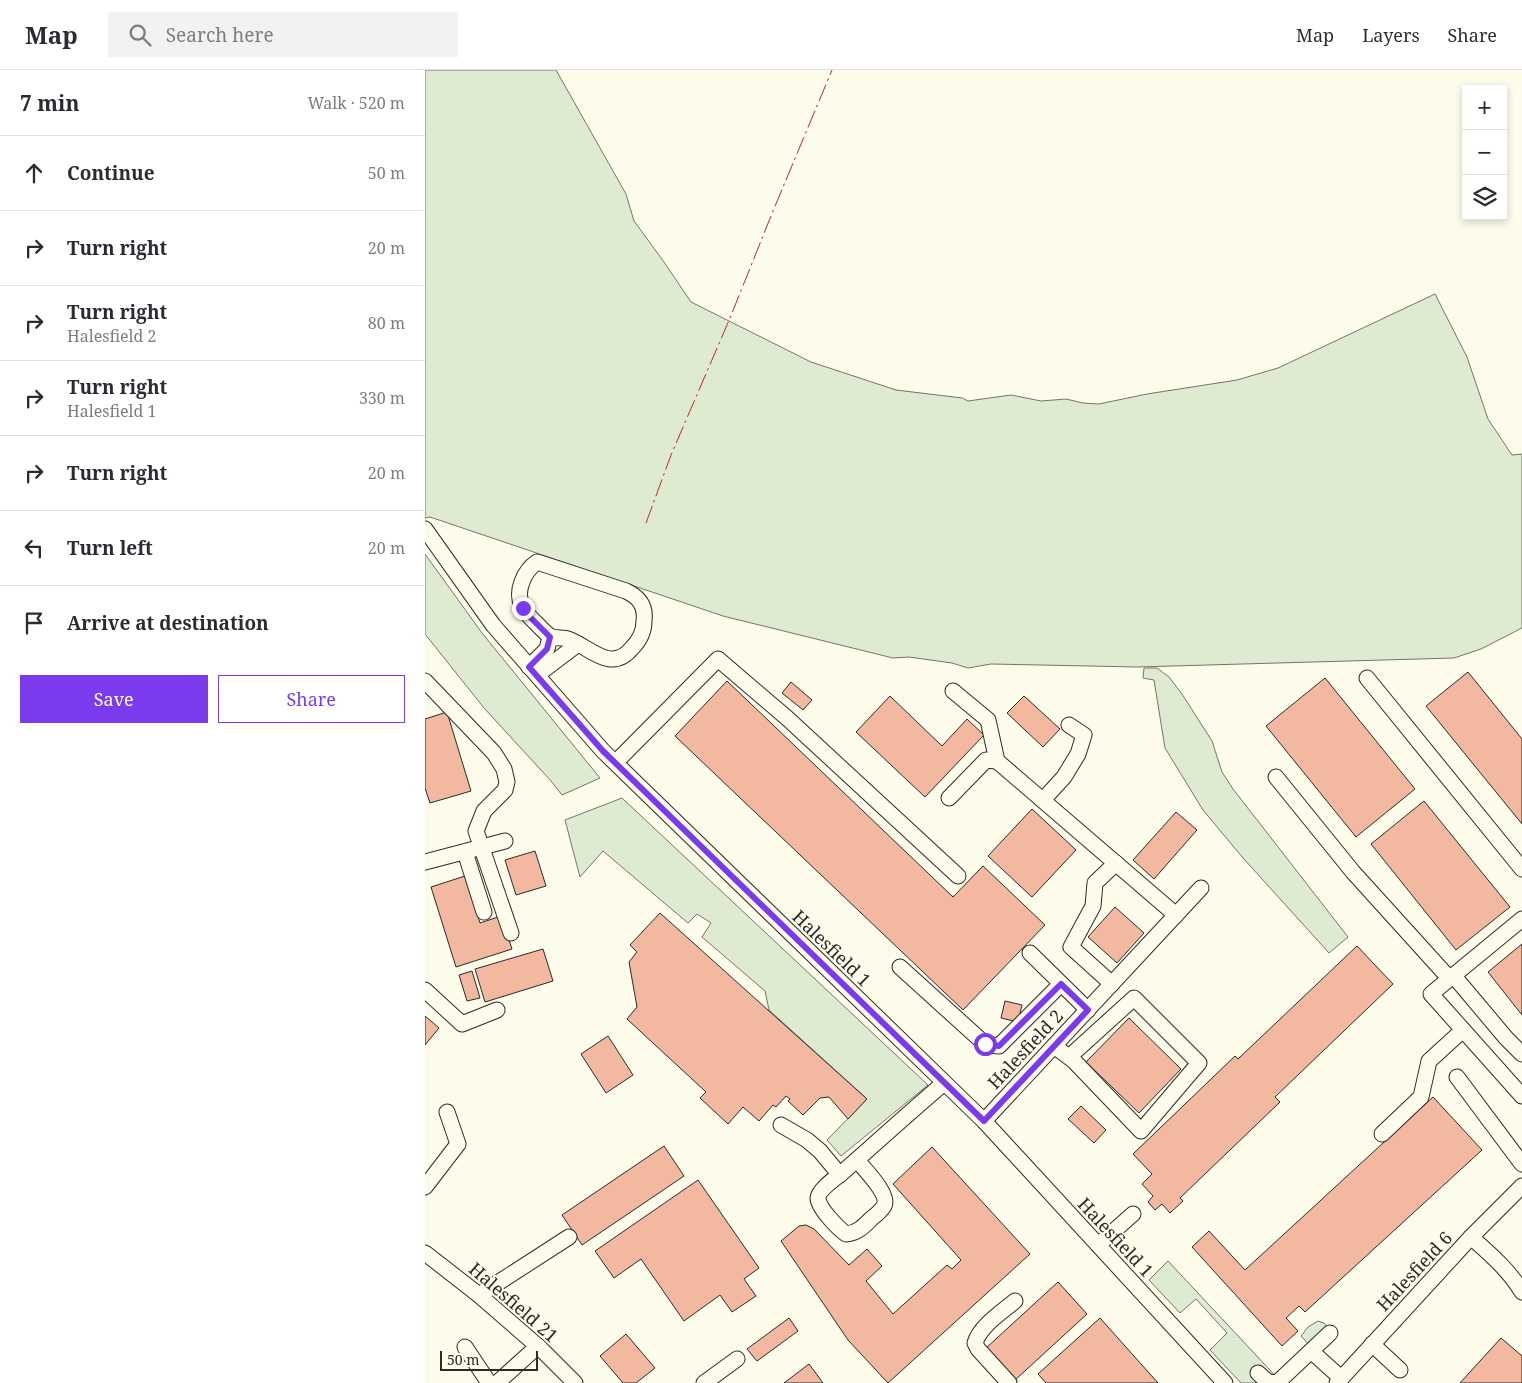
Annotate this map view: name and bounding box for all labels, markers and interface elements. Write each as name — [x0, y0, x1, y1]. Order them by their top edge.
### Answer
search box — [108, 12, 458, 57]
text: Map — [25, 18, 78, 51]
icon: search — [126, 21, 154, 49]
text: Search here — [166, 22, 274, 48]
text: Map — [1296, 23, 1334, 47]
text: Layers — [1362, 23, 1420, 47]
text: Share — [1448, 23, 1497, 47]
map controls — [1462, 85, 1507, 220]
button: + — [1462, 85, 1507, 130]
text: 7 min — [20, 89, 79, 117]
text: Walk · 520 m — [308, 92, 405, 114]
button: − — [1462, 130, 1507, 175]
icon: ahead — [20, 159, 48, 187]
text: Continue — [67, 160, 155, 186]
text: 50 m — [368, 162, 405, 184]
button: layers — [1462, 175, 1507, 220]
icon: right — [20, 234, 48, 262]
text: Turn right — [67, 235, 167, 261]
text: 20 m — [368, 237, 405, 259]
text: Turn right — [67, 299, 167, 325]
icon: right — [20, 309, 48, 337]
text: 80 m — [368, 312, 405, 334]
text: Halesfield 2 — [67, 325, 157, 347]
text: Turn right — [67, 374, 167, 400]
icon: right — [20, 384, 48, 412]
text: 330 m — [359, 387, 405, 409]
text: Halesfield 1 — [67, 400, 157, 422]
icon: right — [20, 459, 48, 487]
text: Turn right — [67, 460, 167, 486]
text: 20 m — [368, 462, 405, 484]
icon: left — [20, 534, 48, 562]
text: Turn left — [67, 535, 153, 561]
text: 20 m — [368, 537, 405, 559]
route end — [512, 597, 535, 620]
icon: arrive — [20, 609, 48, 637]
text: Arrive at destination — [67, 610, 269, 636]
button: Save — [20, 675, 208, 723]
button: Share — [218, 675, 405, 723]
street label: Halesfield 1 — [787, 904, 877, 992]
street label: Halesfield 2 — [982, 1004, 1068, 1094]
route start — [974, 1033, 997, 1056]
street label: Halesfield 1 — [1073, 1192, 1159, 1282]
street label: Halesfield 6 — [1371, 1226, 1457, 1316]
street label: Halesfield 21 — [464, 1257, 564, 1347]
scale bar — [440, 1348, 537, 1371]
text: 50 m — [447, 1350, 480, 1369]

